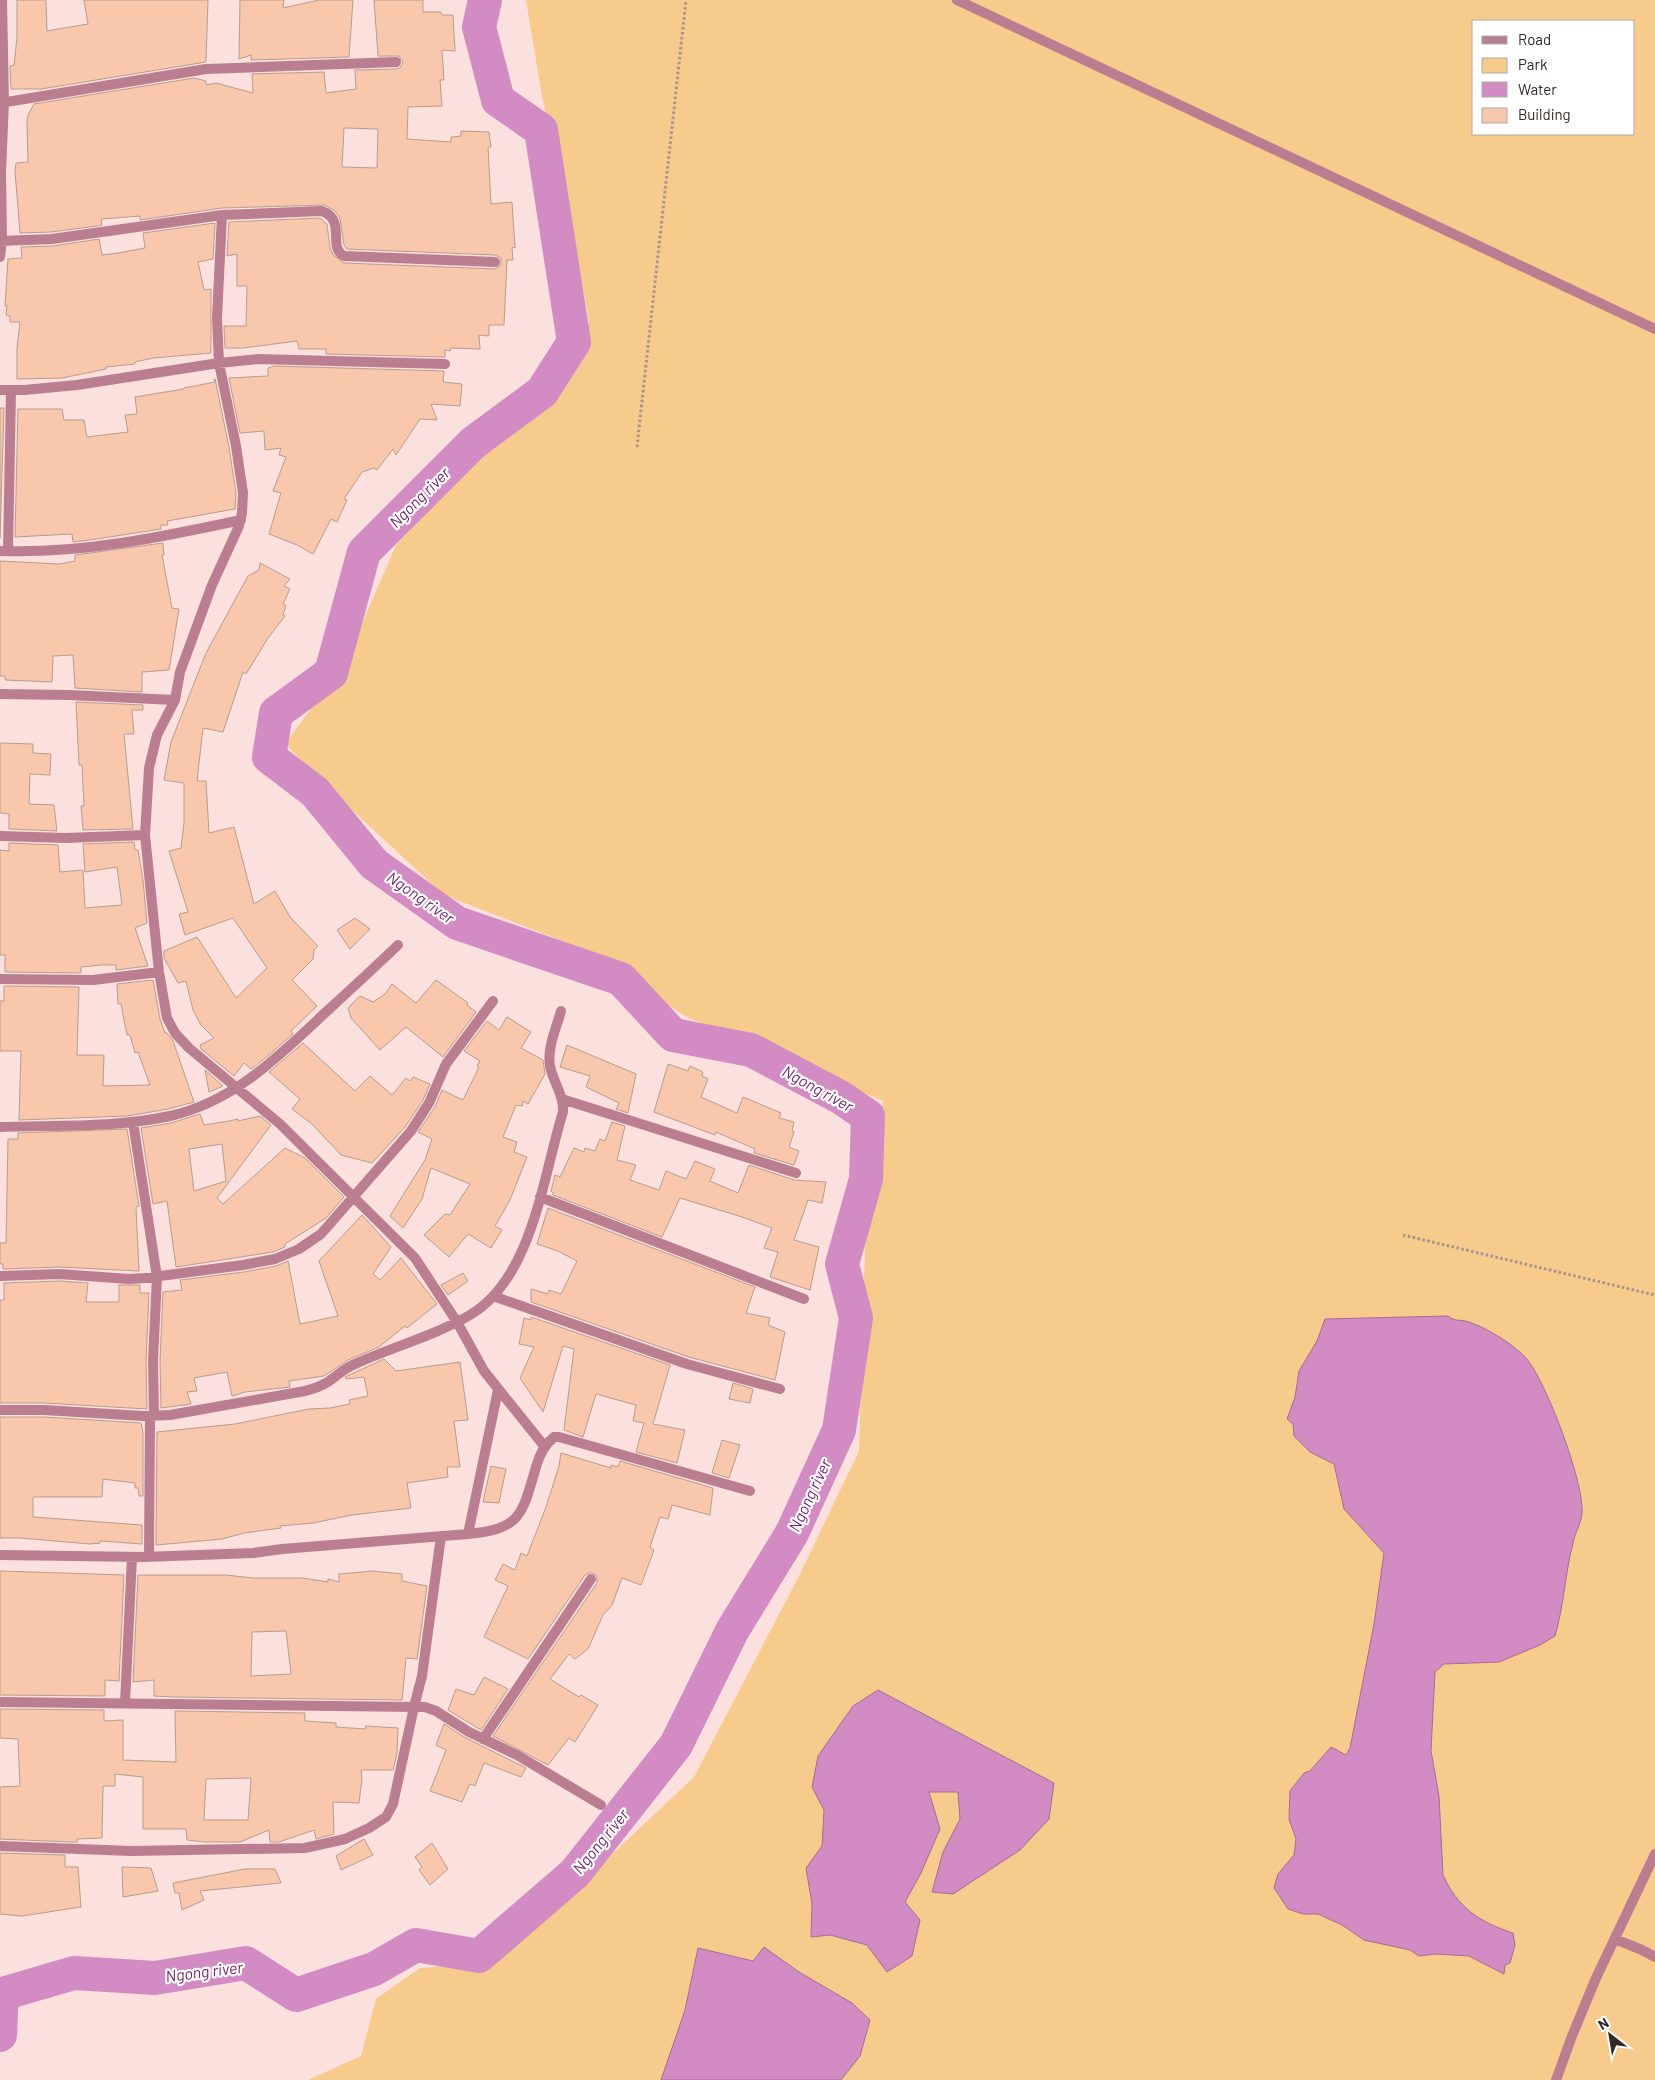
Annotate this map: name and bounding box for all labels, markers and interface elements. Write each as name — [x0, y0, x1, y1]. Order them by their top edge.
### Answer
legend — [1472, 20, 1635, 135]
text: Road — [1518, 30, 1551, 48]
text: Park — [1518, 55, 1548, 73]
text: Water — [1518, 80, 1557, 98]
text: Building — [1518, 105, 1571, 123]
water label: Ngong river — [385, 462, 454, 531]
water label: Ngong river — [384, 867, 459, 928]
water label: Ngong river — [779, 1061, 858, 1116]
water label: Ngong river — [784, 1455, 835, 1534]
water label: Ngong river — [568, 1804, 633, 1877]
water label: Ngong river — [164, 1957, 245, 1985]
north arrow — [1585, 2010, 1635, 2060]
text: N — [1595, 2014, 1611, 2033]

